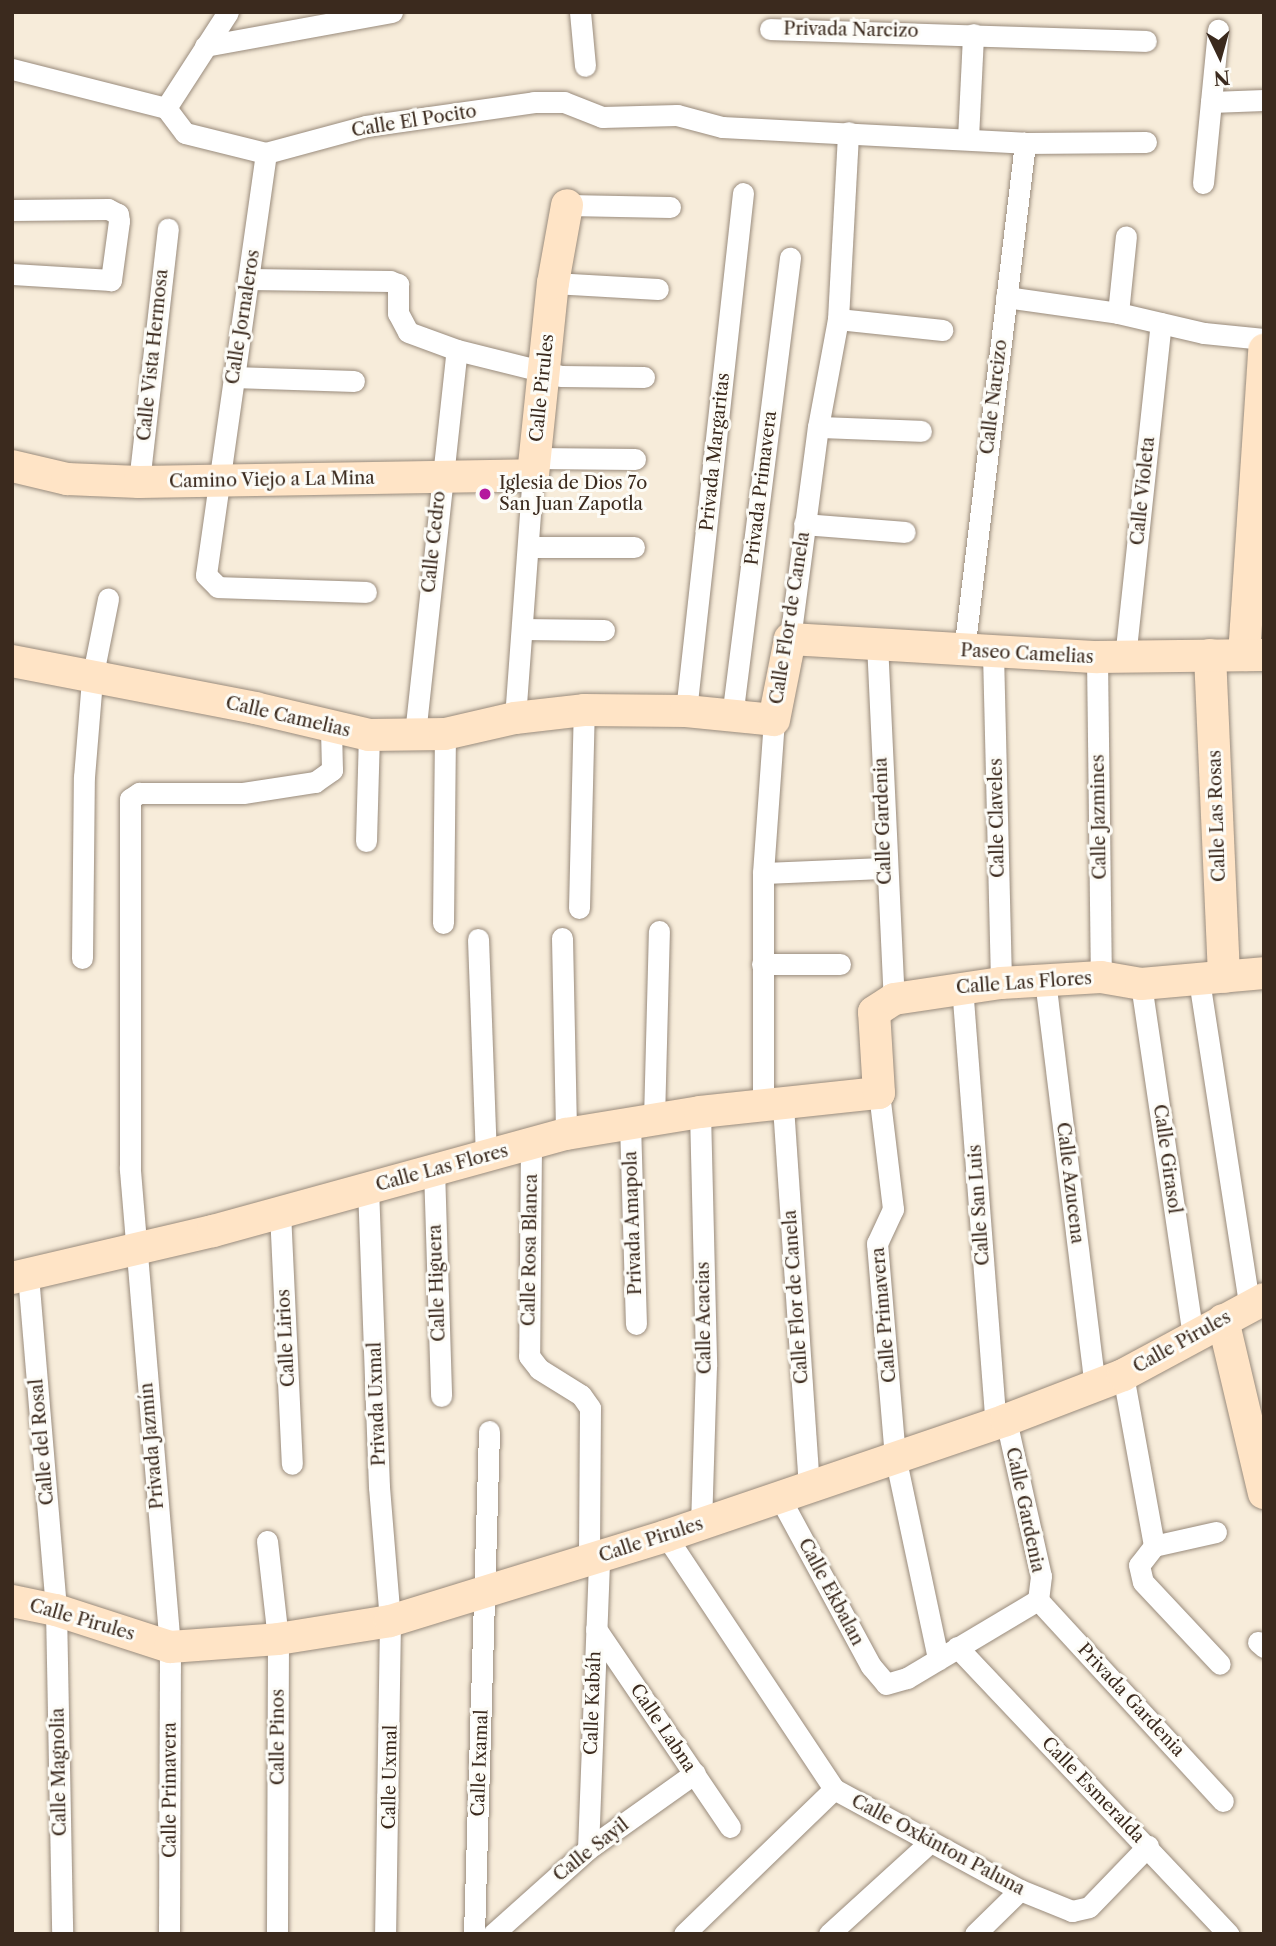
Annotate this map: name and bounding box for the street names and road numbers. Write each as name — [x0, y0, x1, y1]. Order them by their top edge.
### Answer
street label: Privada Narcizo — [783, 18, 919, 42]
street label: Calle El Pocito — [350, 100, 478, 142]
street label: Calle Jornaleros — [222, 248, 264, 386]
street label: Calle Vista Hermosa — [133, 268, 173, 442]
street label: Calle Pirules — [526, 333, 558, 443]
street label: Calle Narcizo — [976, 338, 1012, 456]
street label: Privada Margaritas — [696, 372, 734, 532]
street label: Privada Primavera — [741, 409, 781, 567]
street label: Calle Violeta — [1127, 435, 1159, 547]
street label: Camino Viejo a La Mina — [168, 467, 376, 493]
street label: Calle Cedro — [418, 490, 450, 594]
street label: Calle Flor de Canela — [766, 530, 814, 706]
street label: Paseo Camelias — [960, 640, 1094, 668]
street label: Calle Camelias — [224, 692, 352, 742]
street label: Calle Las Rosas — [1204, 750, 1230, 882]
street label: Calle Jazmines — [1087, 754, 1111, 880]
street label: Calle Gardenia — [870, 757, 896, 885]
street label: Calle Claveles — [985, 758, 1009, 878]
street label: Calle Las Flores — [955, 967, 1093, 999]
street label: Calle Girasol — [1149, 1103, 1185, 1215]
street label: Calle Azucena — [1052, 1121, 1088, 1245]
street label: Calle Las Flores — [373, 1140, 511, 1196]
street label: Calle San Luis — [964, 1144, 994, 1266]
street label: Privada Amapola — [620, 1150, 646, 1296]
street label: Calle Rosa Blanca — [518, 1174, 542, 1326]
street label: Calle Flor de Canela — [779, 1209, 813, 1385]
street label: Calle Higuera — [424, 1224, 450, 1342]
street label: Calle Primavera — [867, 1246, 901, 1384]
street label: Calle Acacias — [692, 1261, 716, 1375]
street label: Calle Lirios — [273, 1288, 299, 1388]
street label: Calle Pirules — [1129, 1306, 1235, 1378]
street label: Privada Uxmal — [364, 1341, 390, 1467]
street label: Calle del Rosal — [26, 1378, 58, 1506]
street label: Privada Jazmín — [136, 1382, 168, 1510]
street label: Calle Gardenia — [1001, 1445, 1049, 1575]
street label: Calle Pirules — [596, 1513, 706, 1567]
street label: Calle Ekbalan — [794, 1535, 868, 1649]
street label: Calle Pirules — [27, 1595, 137, 1645]
street label: Privada Gardenia — [1073, 1639, 1189, 1761]
street label: Calle Kabáh — [580, 1651, 606, 1755]
street label: Calle Labna — [626, 1680, 700, 1776]
street label: Calle Pinos — [267, 1689, 289, 1785]
street label: Calle Magnolia — [47, 1708, 71, 1836]
street label: Calle Ixamal — [467, 1709, 493, 1817]
street label: Calle Primavera — [159, 1722, 181, 1858]
street label: Calle Uxmal — [378, 1725, 402, 1829]
street label: Calle Esmeralda — [1037, 1733, 1149, 1847]
street label: Calle Oxkinton Paluna — [848, 1790, 1028, 1900]
street label: Calle Sayil — [549, 1814, 633, 1886]

